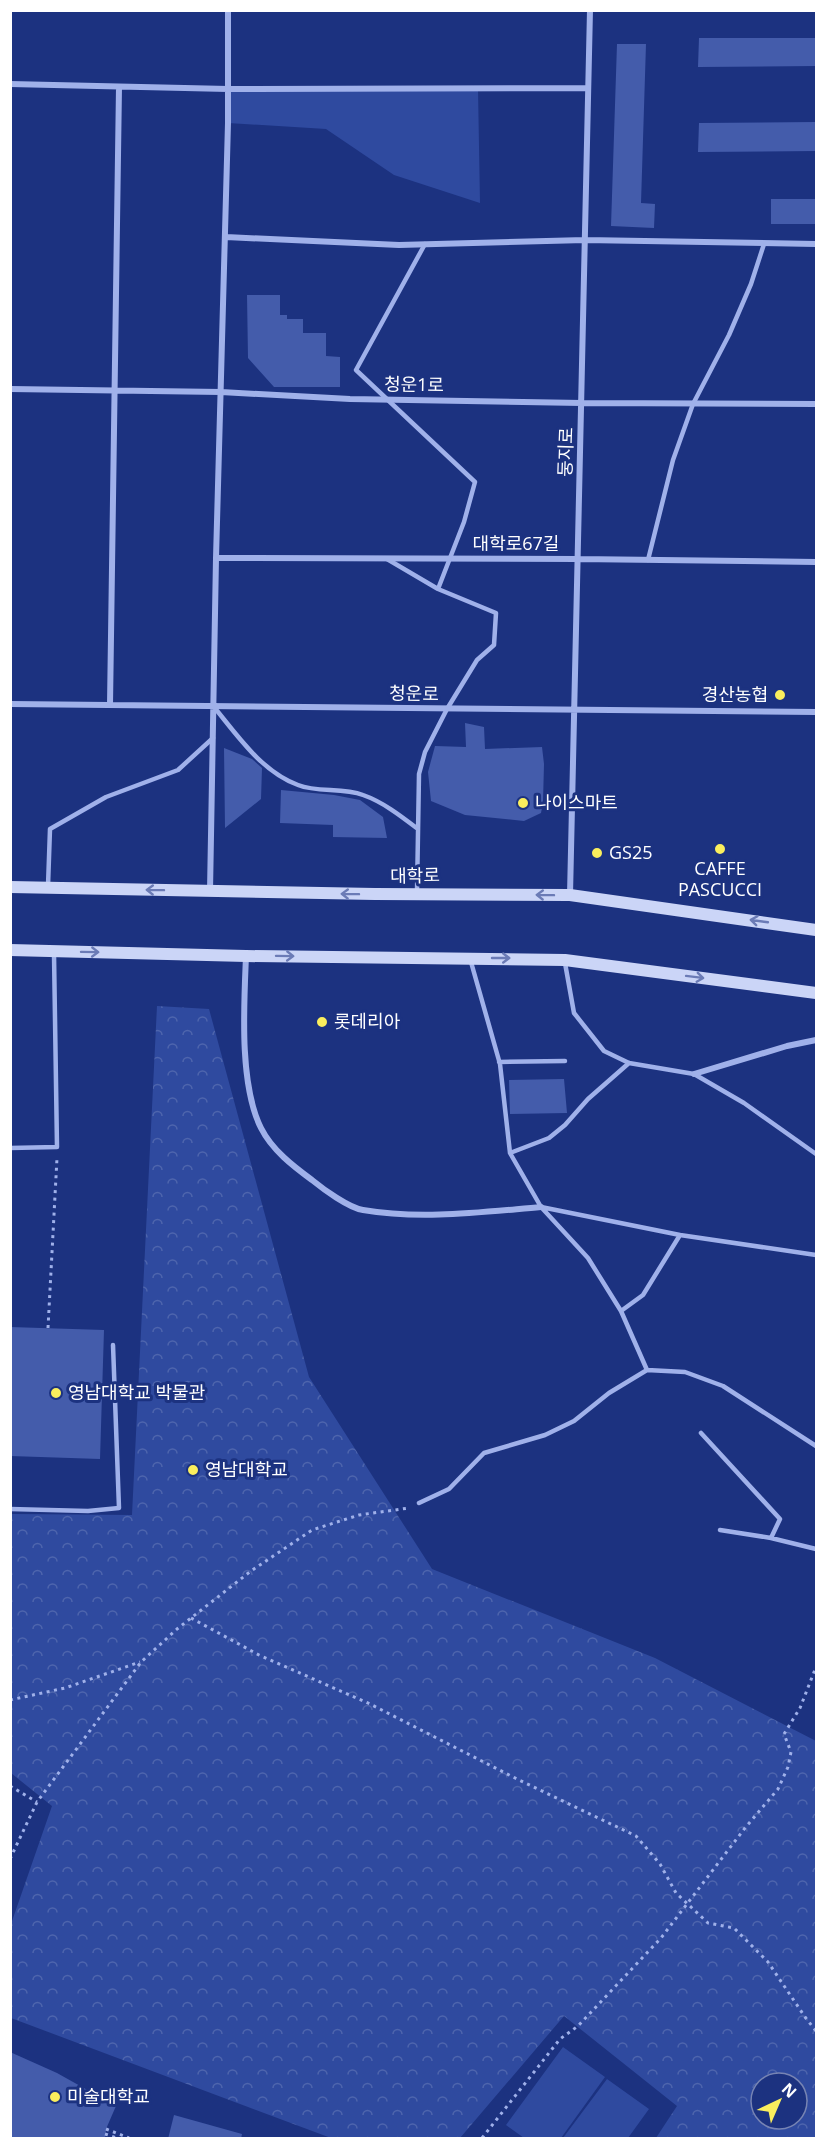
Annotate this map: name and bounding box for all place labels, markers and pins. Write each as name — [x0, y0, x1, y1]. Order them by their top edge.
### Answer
place label: 경산농협 — [702, 682, 768, 706]
marker: 경산농협 — [773, 688, 787, 702]
place label: 나이스마트 — [535, 790, 618, 814]
marker: 나이스마트 — [516, 796, 530, 810]
place label: GS25 — [609, 840, 653, 864]
marker: CAFFE PASCUCCI — [713, 842, 727, 856]
marker: GS25 — [590, 846, 604, 860]
place label: CAFFE PASCUCCI — [678, 856, 762, 901]
place label: 롯데리아 — [334, 1009, 401, 1033]
marker: 롯데리아 — [315, 1015, 329, 1029]
place label: 영남대학교 박물관 — [68, 1380, 206, 1404]
marker: 영남대학교 박물관 — [49, 1386, 63, 1400]
place label: 영남대학교 — [205, 1457, 288, 1481]
marker: 영남대학교 — [186, 1463, 200, 1477]
place label: 미술대학교 — [67, 2084, 150, 2108]
marker: 미술대학교 — [48, 2090, 62, 2104]

